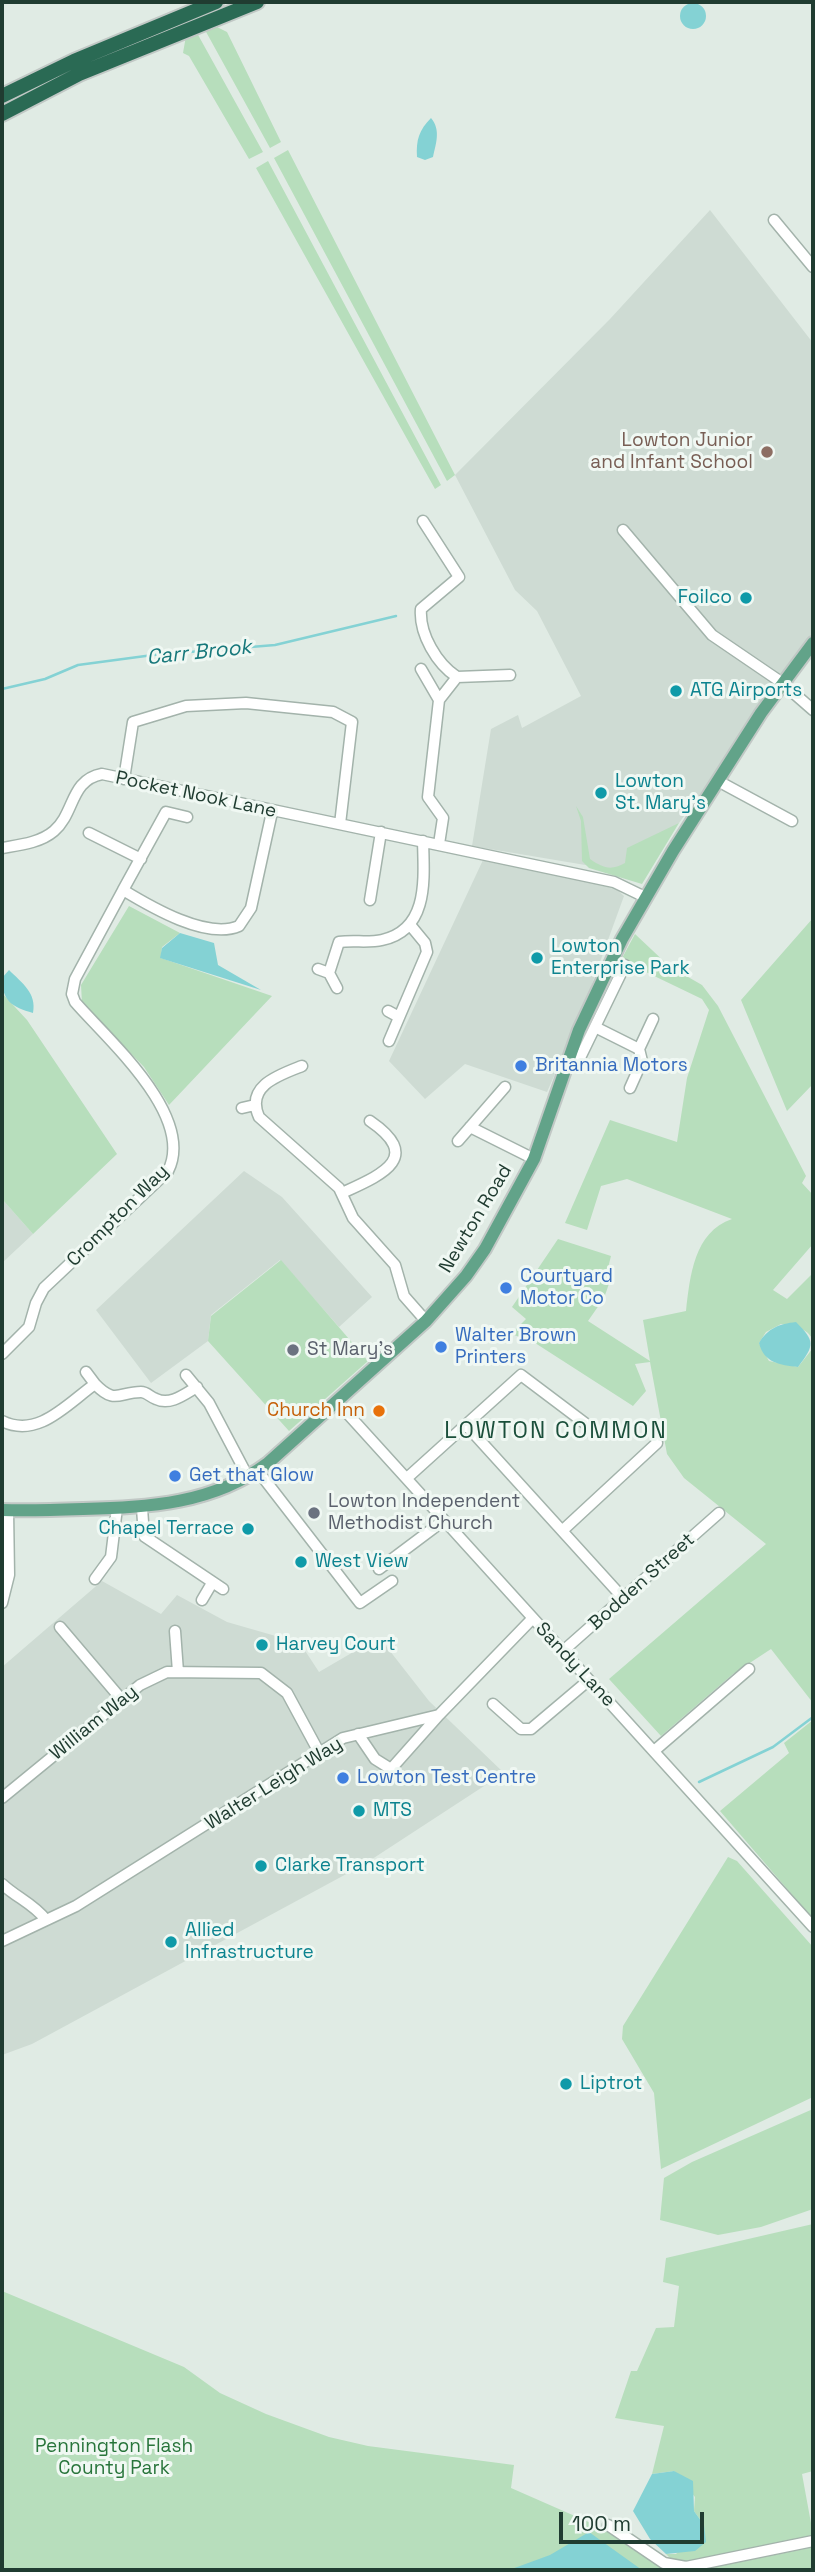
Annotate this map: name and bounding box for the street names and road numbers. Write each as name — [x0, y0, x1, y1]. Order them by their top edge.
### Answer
street label: Pocket Nook Lane — [114, 767, 278, 823]
street label: Crompton Way — [62, 1160, 174, 1272]
street label: Newton Road — [435, 1161, 517, 1277]
street label: Bodden Street — [584, 1528, 700, 1636]
street label: Sandy Lane — [530, 1618, 620, 1712]
street label: William Way — [46, 1681, 142, 1765]
street label: Walter Leigh Way — [201, 1733, 347, 1835]

